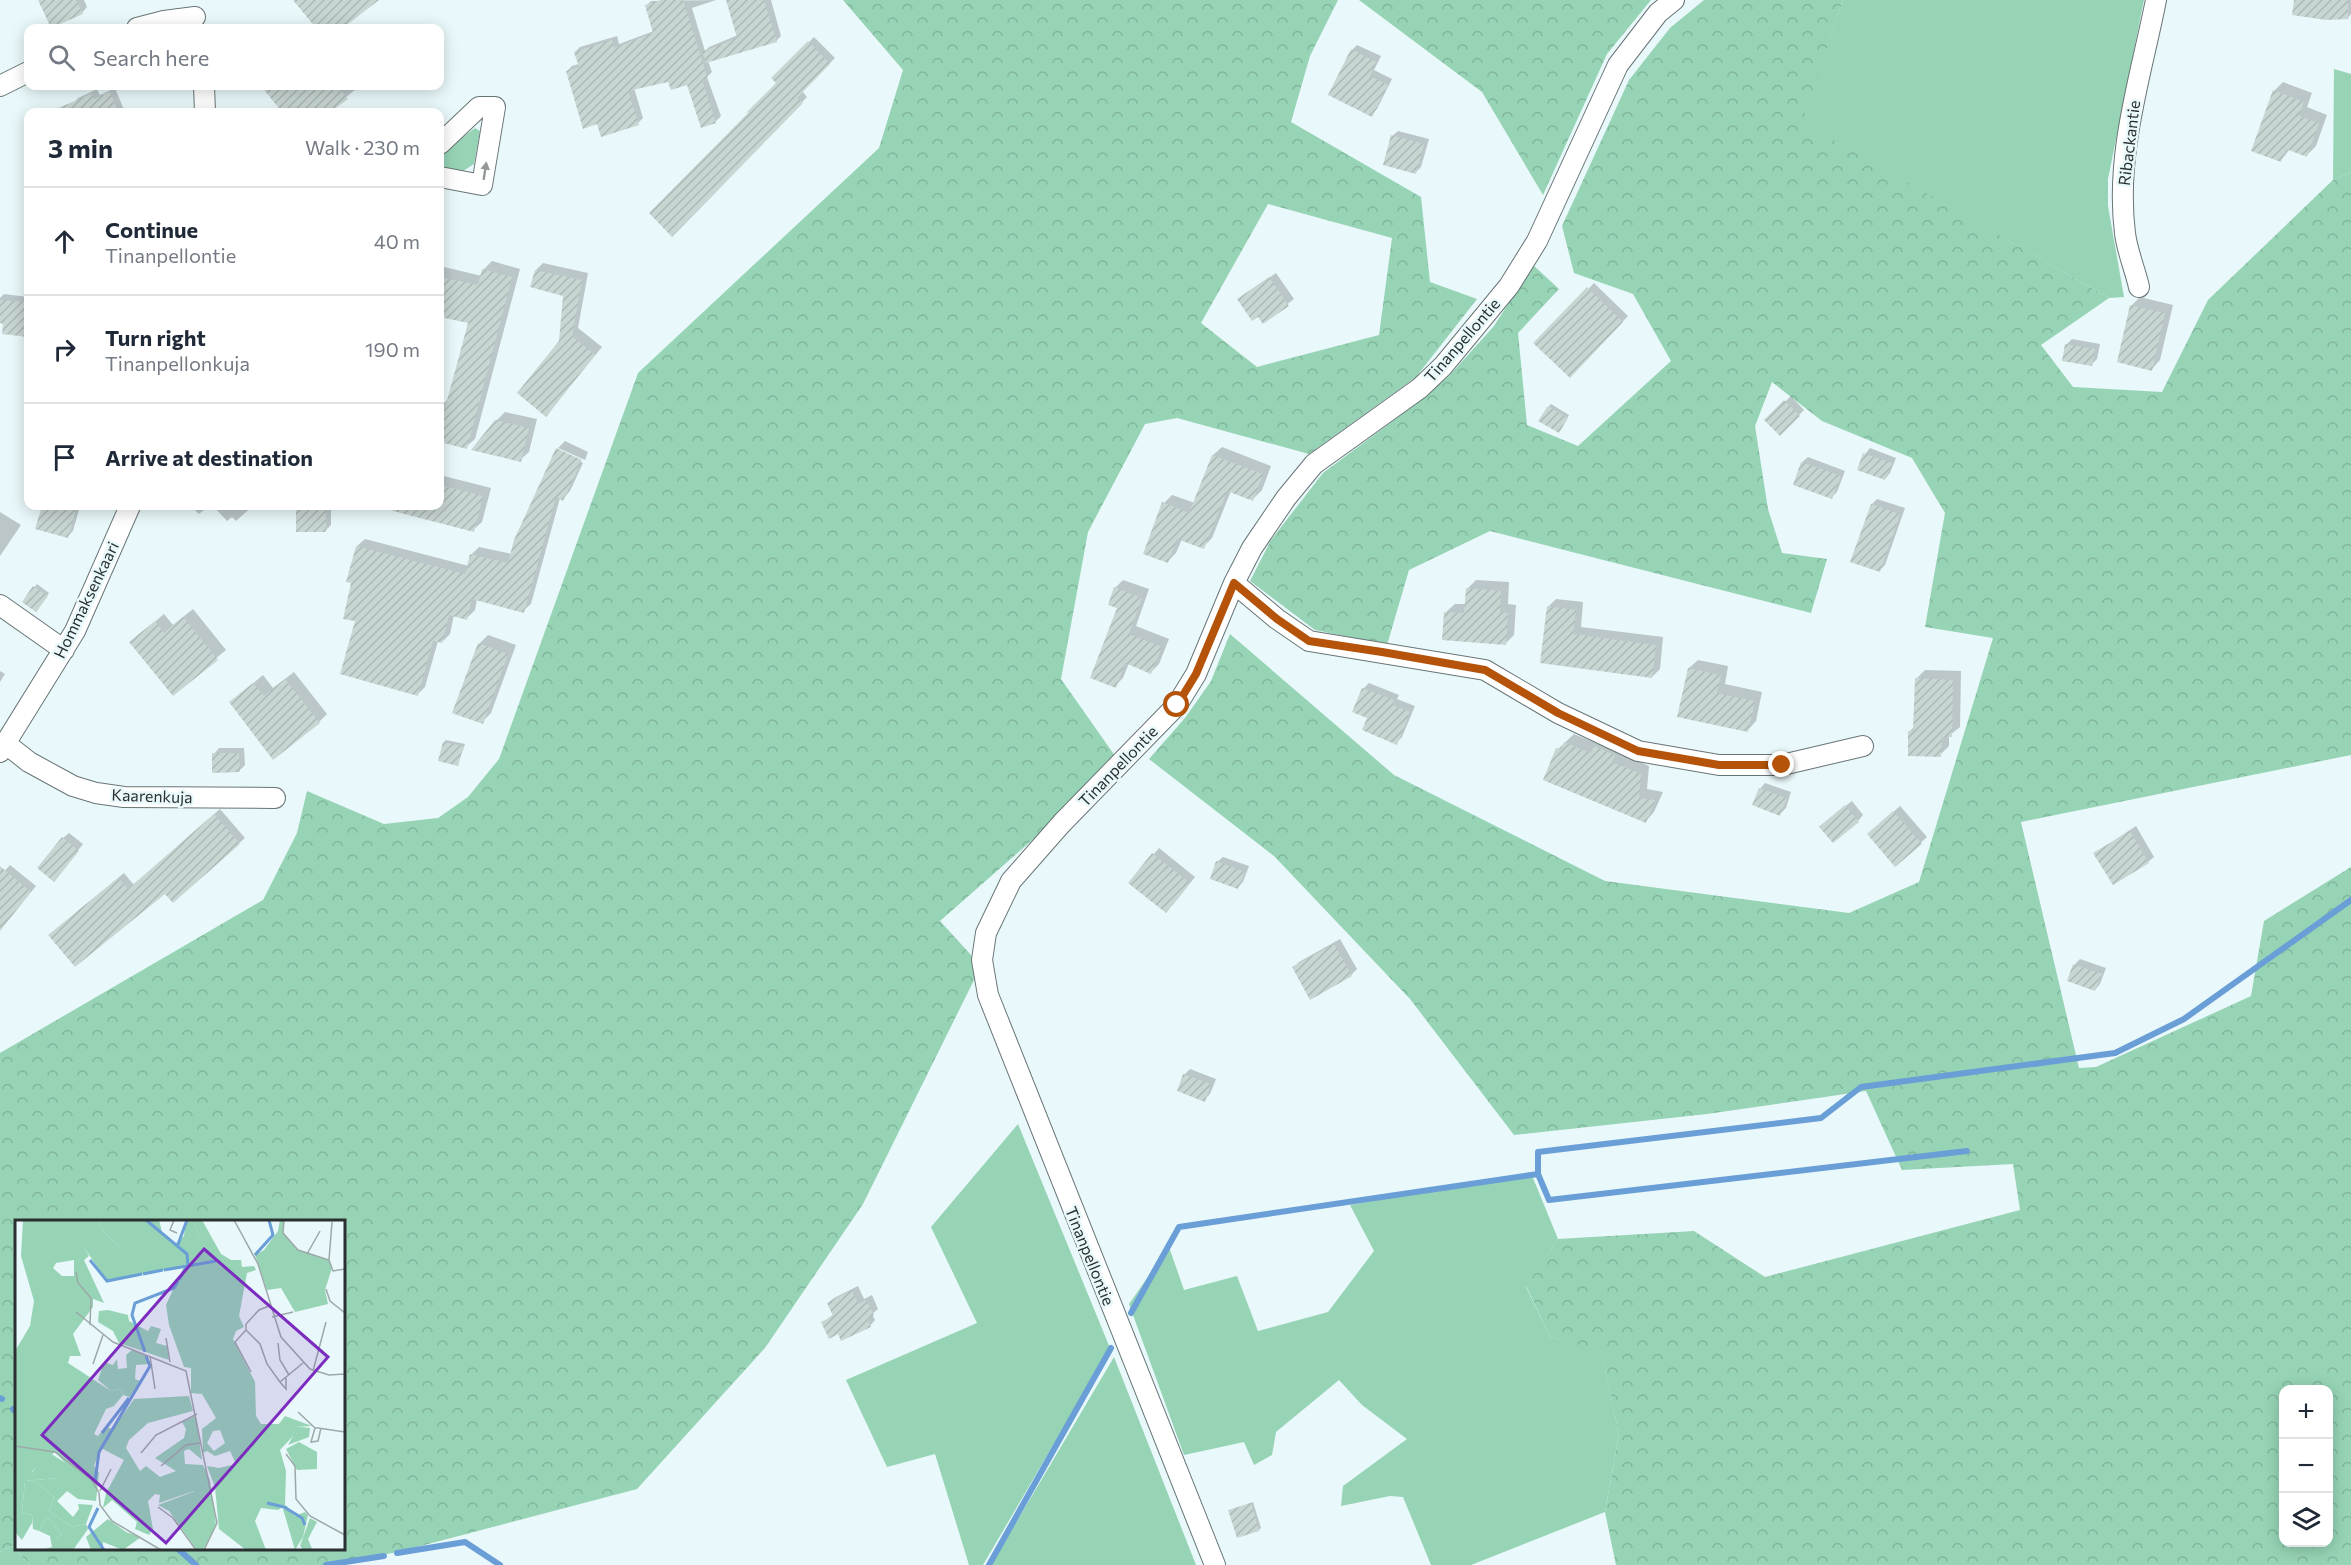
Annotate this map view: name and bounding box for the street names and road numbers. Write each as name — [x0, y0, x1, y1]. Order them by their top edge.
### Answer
street label: Ribackantie — [2114, 99, 2143, 187]
street label: Tinanpellontie — [1420, 294, 1503, 386]
street label: Hommaksenkaari — [49, 538, 122, 661]
street label: Tinanpellontie — [1074, 721, 1161, 810]
street label: Kaarenkuja — [111, 785, 193, 806]
street label: Tinanpellontie — [1062, 1204, 1119, 1308]

